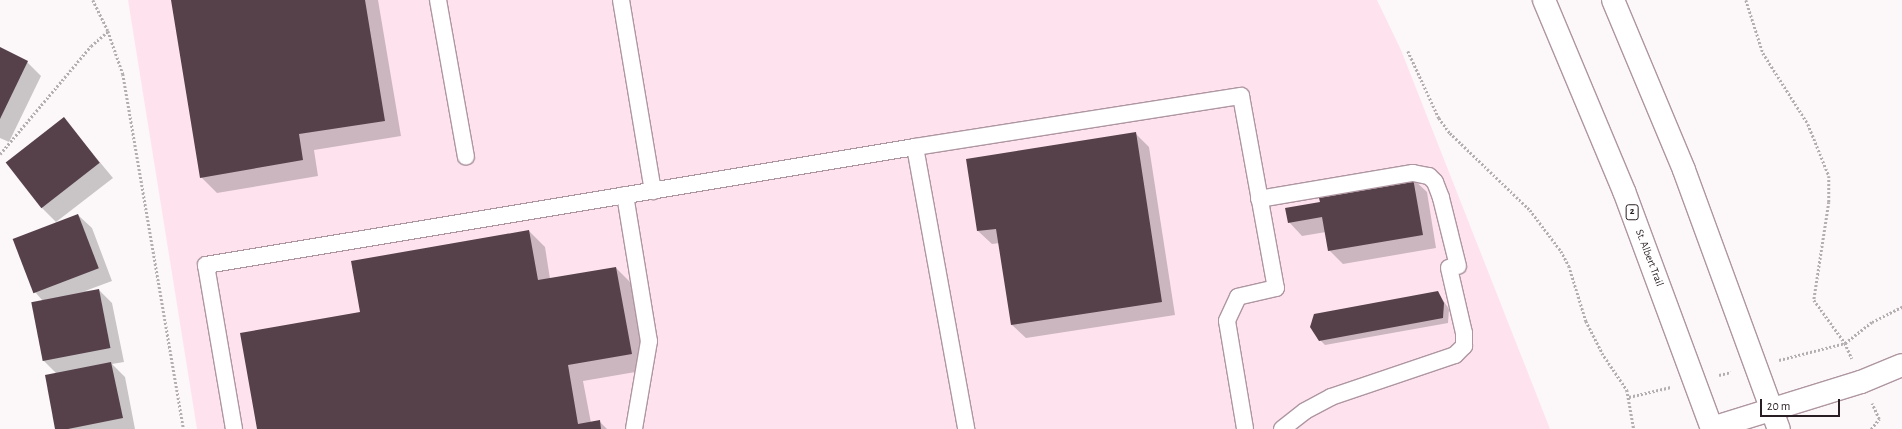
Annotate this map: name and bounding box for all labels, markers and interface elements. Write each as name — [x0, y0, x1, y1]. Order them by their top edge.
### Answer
road number: 2 — [1625, 204, 1639, 220]
street label: St. Albert Trail — [1632, 228, 1666, 288]
scale bar — [1762, 391, 1842, 417]
text: 20 m — [1767, 400, 1790, 412]

